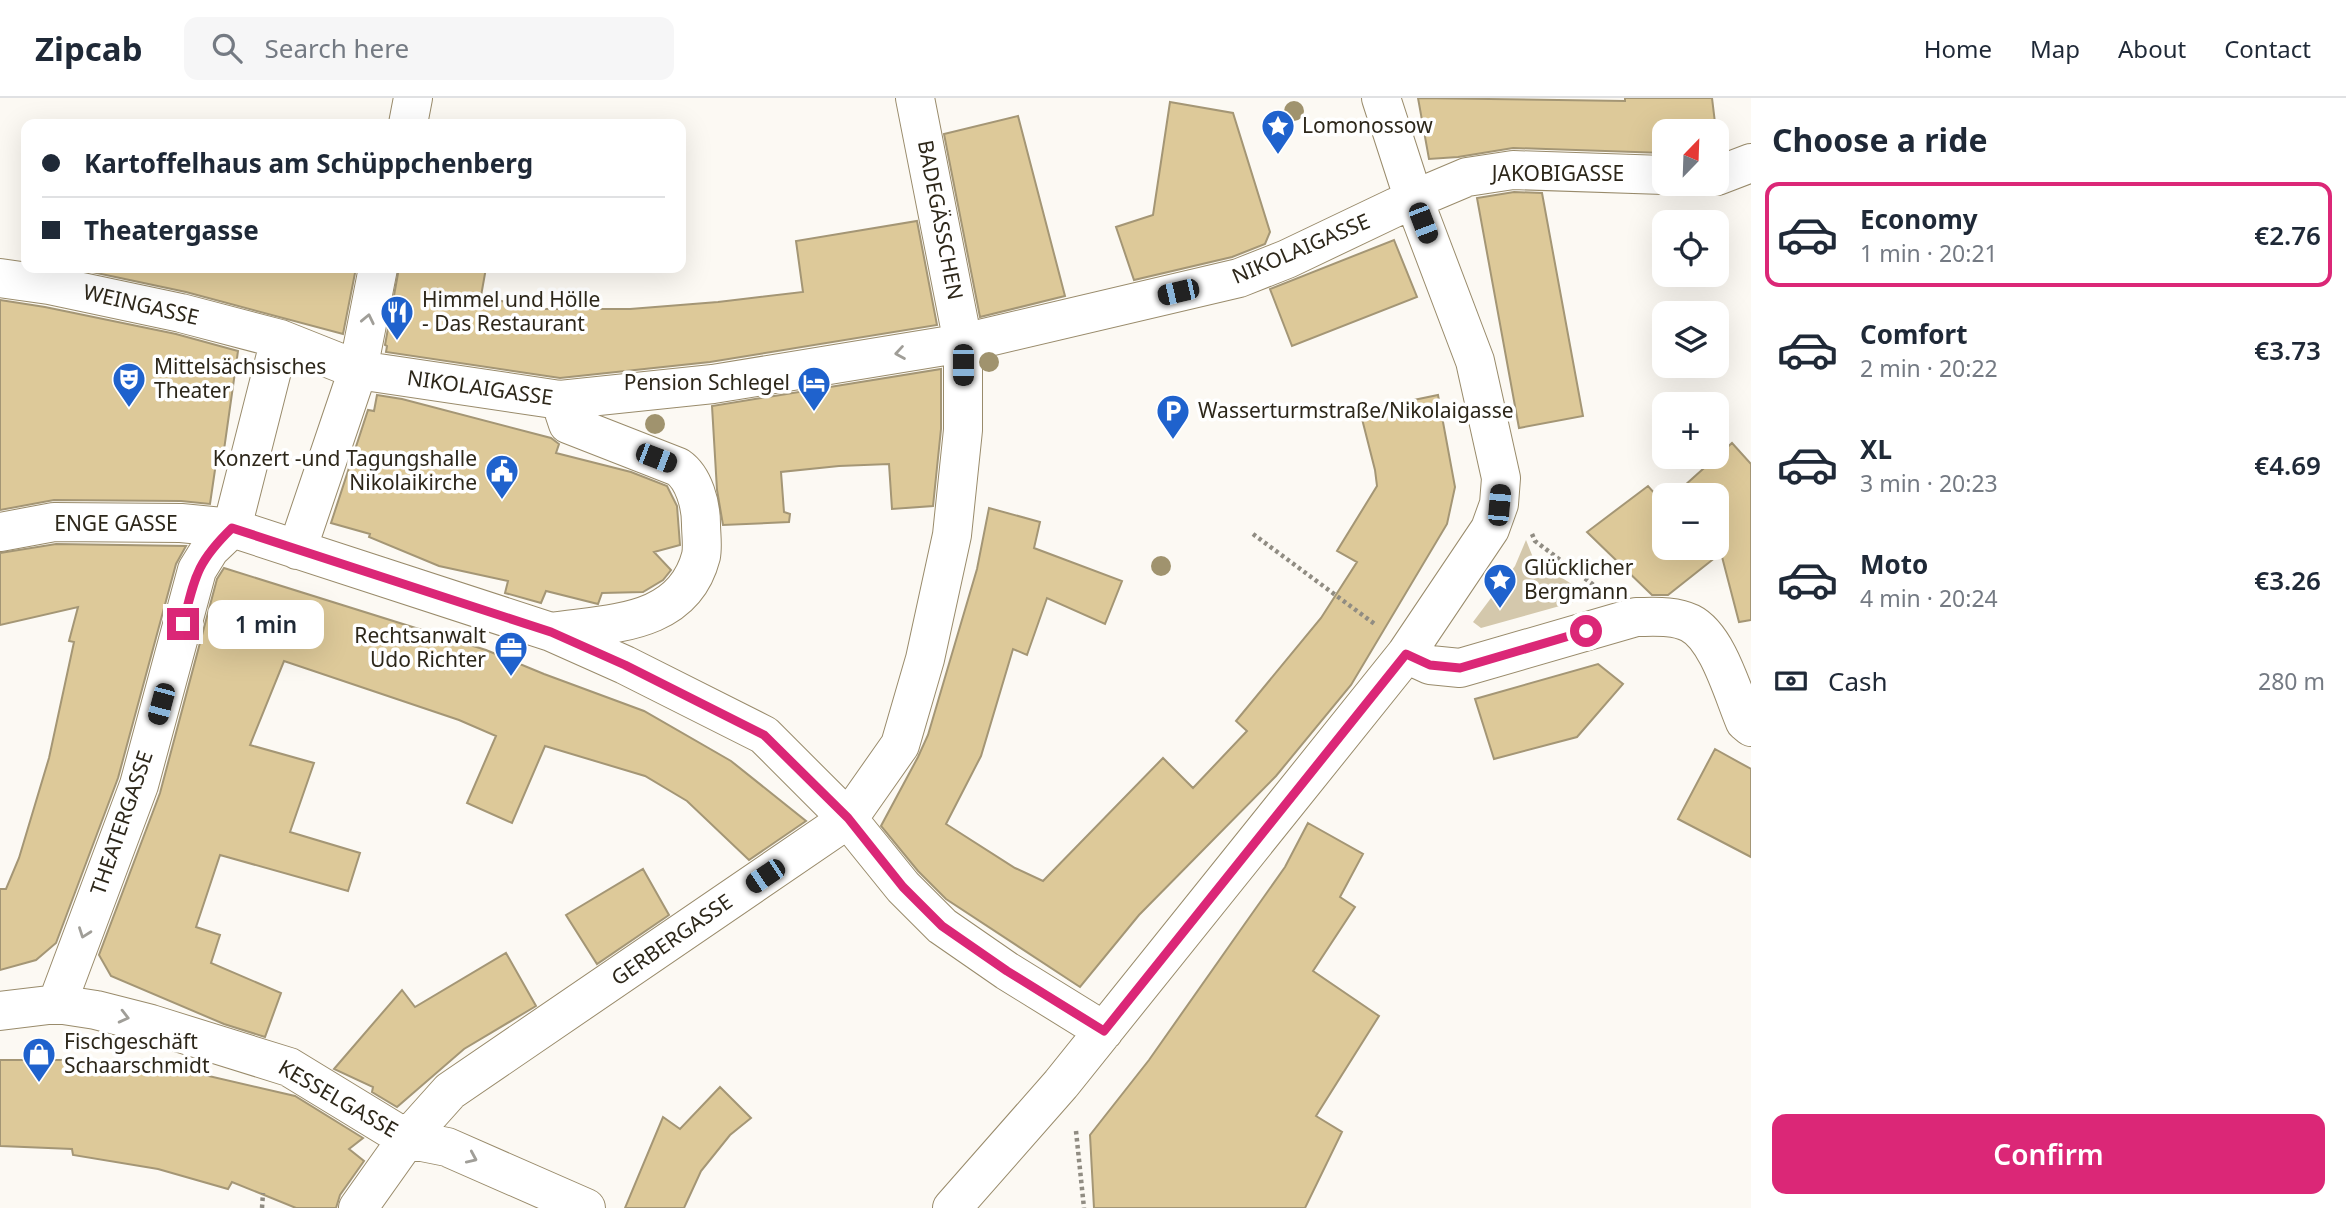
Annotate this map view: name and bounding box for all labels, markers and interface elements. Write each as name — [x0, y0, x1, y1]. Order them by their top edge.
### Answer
search box — [184, 17, 674, 80]
text: Zipcab — [35, 26, 142, 71]
icon: search — [208, 29, 246, 67]
text: Search here — [264, 30, 409, 66]
text: Home — [1924, 32, 1992, 65]
text: Map — [2030, 32, 2080, 65]
text: About — [2118, 32, 2186, 65]
text: Contact — [2224, 32, 2311, 65]
place icon: Lomonossow — [1259, 107, 1297, 156]
place label: Lomonossow — [1302, 111, 1433, 139]
text: Choose a ride — [1772, 118, 1988, 161]
north arrow — [1652, 119, 1729, 196]
map controls — [1652, 119, 1729, 560]
street label: BADEGÄSSCHEN — [912, 137, 970, 302]
text: Kartoffelhaus am Schüppchenberg — [84, 145, 533, 181]
street label: JAKOBIGASSE — [1490, 159, 1624, 187]
car — [1406, 200, 1441, 246]
text: Economy — [1860, 201, 1978, 237]
icon: car — [1776, 203, 1839, 266]
street label: NIKOLAIGASSE — [1227, 206, 1374, 290]
button: locate — [1652, 210, 1729, 287]
text: Theatergasse — [84, 212, 259, 248]
text: €2.76 — [2254, 217, 2321, 253]
text: 1 min · 20:21 — [1860, 237, 1998, 269]
street label: WEINGASSE — [81, 277, 202, 331]
car — [1156, 277, 1201, 307]
place label: Himmel und Hölle - Das Restaurant — [422, 285, 600, 337]
restaurant icon: Himmel und Hölle - Das Restaurant — [378, 293, 416, 342]
button: layers — [1652, 301, 1729, 378]
one-way arrow — [359, 313, 374, 325]
text: Comfort — [1860, 316, 1968, 352]
icon: car — [1776, 318, 1839, 381]
text: €3.73 — [2254, 332, 2321, 368]
car — [953, 344, 974, 386]
one-way arrow — [894, 345, 906, 360]
place label: Mittelsächsisches Theater — [154, 352, 326, 404]
text: 2 min · 20:22 — [1860, 352, 1998, 384]
theatre icon: Mittelsächsisches Theater — [110, 360, 148, 409]
street label: NIKOLAIGASSE — [405, 363, 555, 411]
hotel icon: Pension Schlegel — [795, 364, 833, 413]
place label: Pension Schlegel — [624, 368, 790, 396]
parking icon: Wasserturmstraße/Nikolaigasse — [1154, 392, 1192, 441]
button: + — [1652, 392, 1729, 469]
place label: Wasserturmstraße/Nikolaigasse — [1198, 396, 1514, 424]
text: XL — [1860, 431, 1892, 467]
icon: car — [1776, 433, 1839, 496]
car — [633, 441, 680, 475]
place label: Konzert -und Tagungshalle Nikolaikirche — [213, 444, 477, 496]
text: €4.69 — [2254, 447, 2321, 483]
public building icon: Konzert -und Tagungshalle Nikolaikirche — [483, 452, 521, 501]
text: 3 min · 20:23 — [1860, 467, 1998, 499]
car — [1487, 483, 1512, 527]
button: − — [1652, 483, 1729, 560]
street label: ENGE GASSE — [54, 509, 178, 537]
text: Moto — [1860, 546, 1928, 582]
icon: car — [1776, 548, 1839, 611]
place label: Glücklicher Bergmann — [1524, 553, 1634, 605]
place icon: Glücklicher Bergmann — [1481, 561, 1519, 610]
text: €3.26 — [2254, 562, 2321, 598]
text: 4 min · 20:24 — [1860, 582, 1998, 614]
callout: 1 min — [208, 600, 323, 648]
route end — [167, 608, 199, 640]
text: 1 min — [235, 608, 297, 640]
route start — [1570, 615, 1602, 647]
place label: Rechtsanwalt Udo Richter — [354, 621, 486, 673]
office icon: Rechtsanwalt Udo Richter — [492, 629, 530, 678]
icon: cash — [1772, 662, 1810, 700]
text: Cash — [1828, 663, 1888, 699]
text: 280 m — [2258, 665, 2325, 697]
car — [146, 681, 177, 727]
street label: THEATERGASSE — [83, 747, 159, 898]
car — [742, 856, 789, 896]
street label: GERBERGASSE — [605, 887, 738, 991]
one-way arrow — [78, 927, 92, 939]
one-way arrow — [118, 1009, 130, 1023]
place label: Fischgeschäft Schaarschmidt — [64, 1027, 210, 1079]
shop icon: Fischgeschäft Schaarschmidt — [20, 1035, 58, 1084]
street label: KESSELGASSE — [274, 1053, 403, 1144]
button: Confirm — [1772, 1114, 2325, 1194]
one-way arrow — [465, 1150, 477, 1164]

